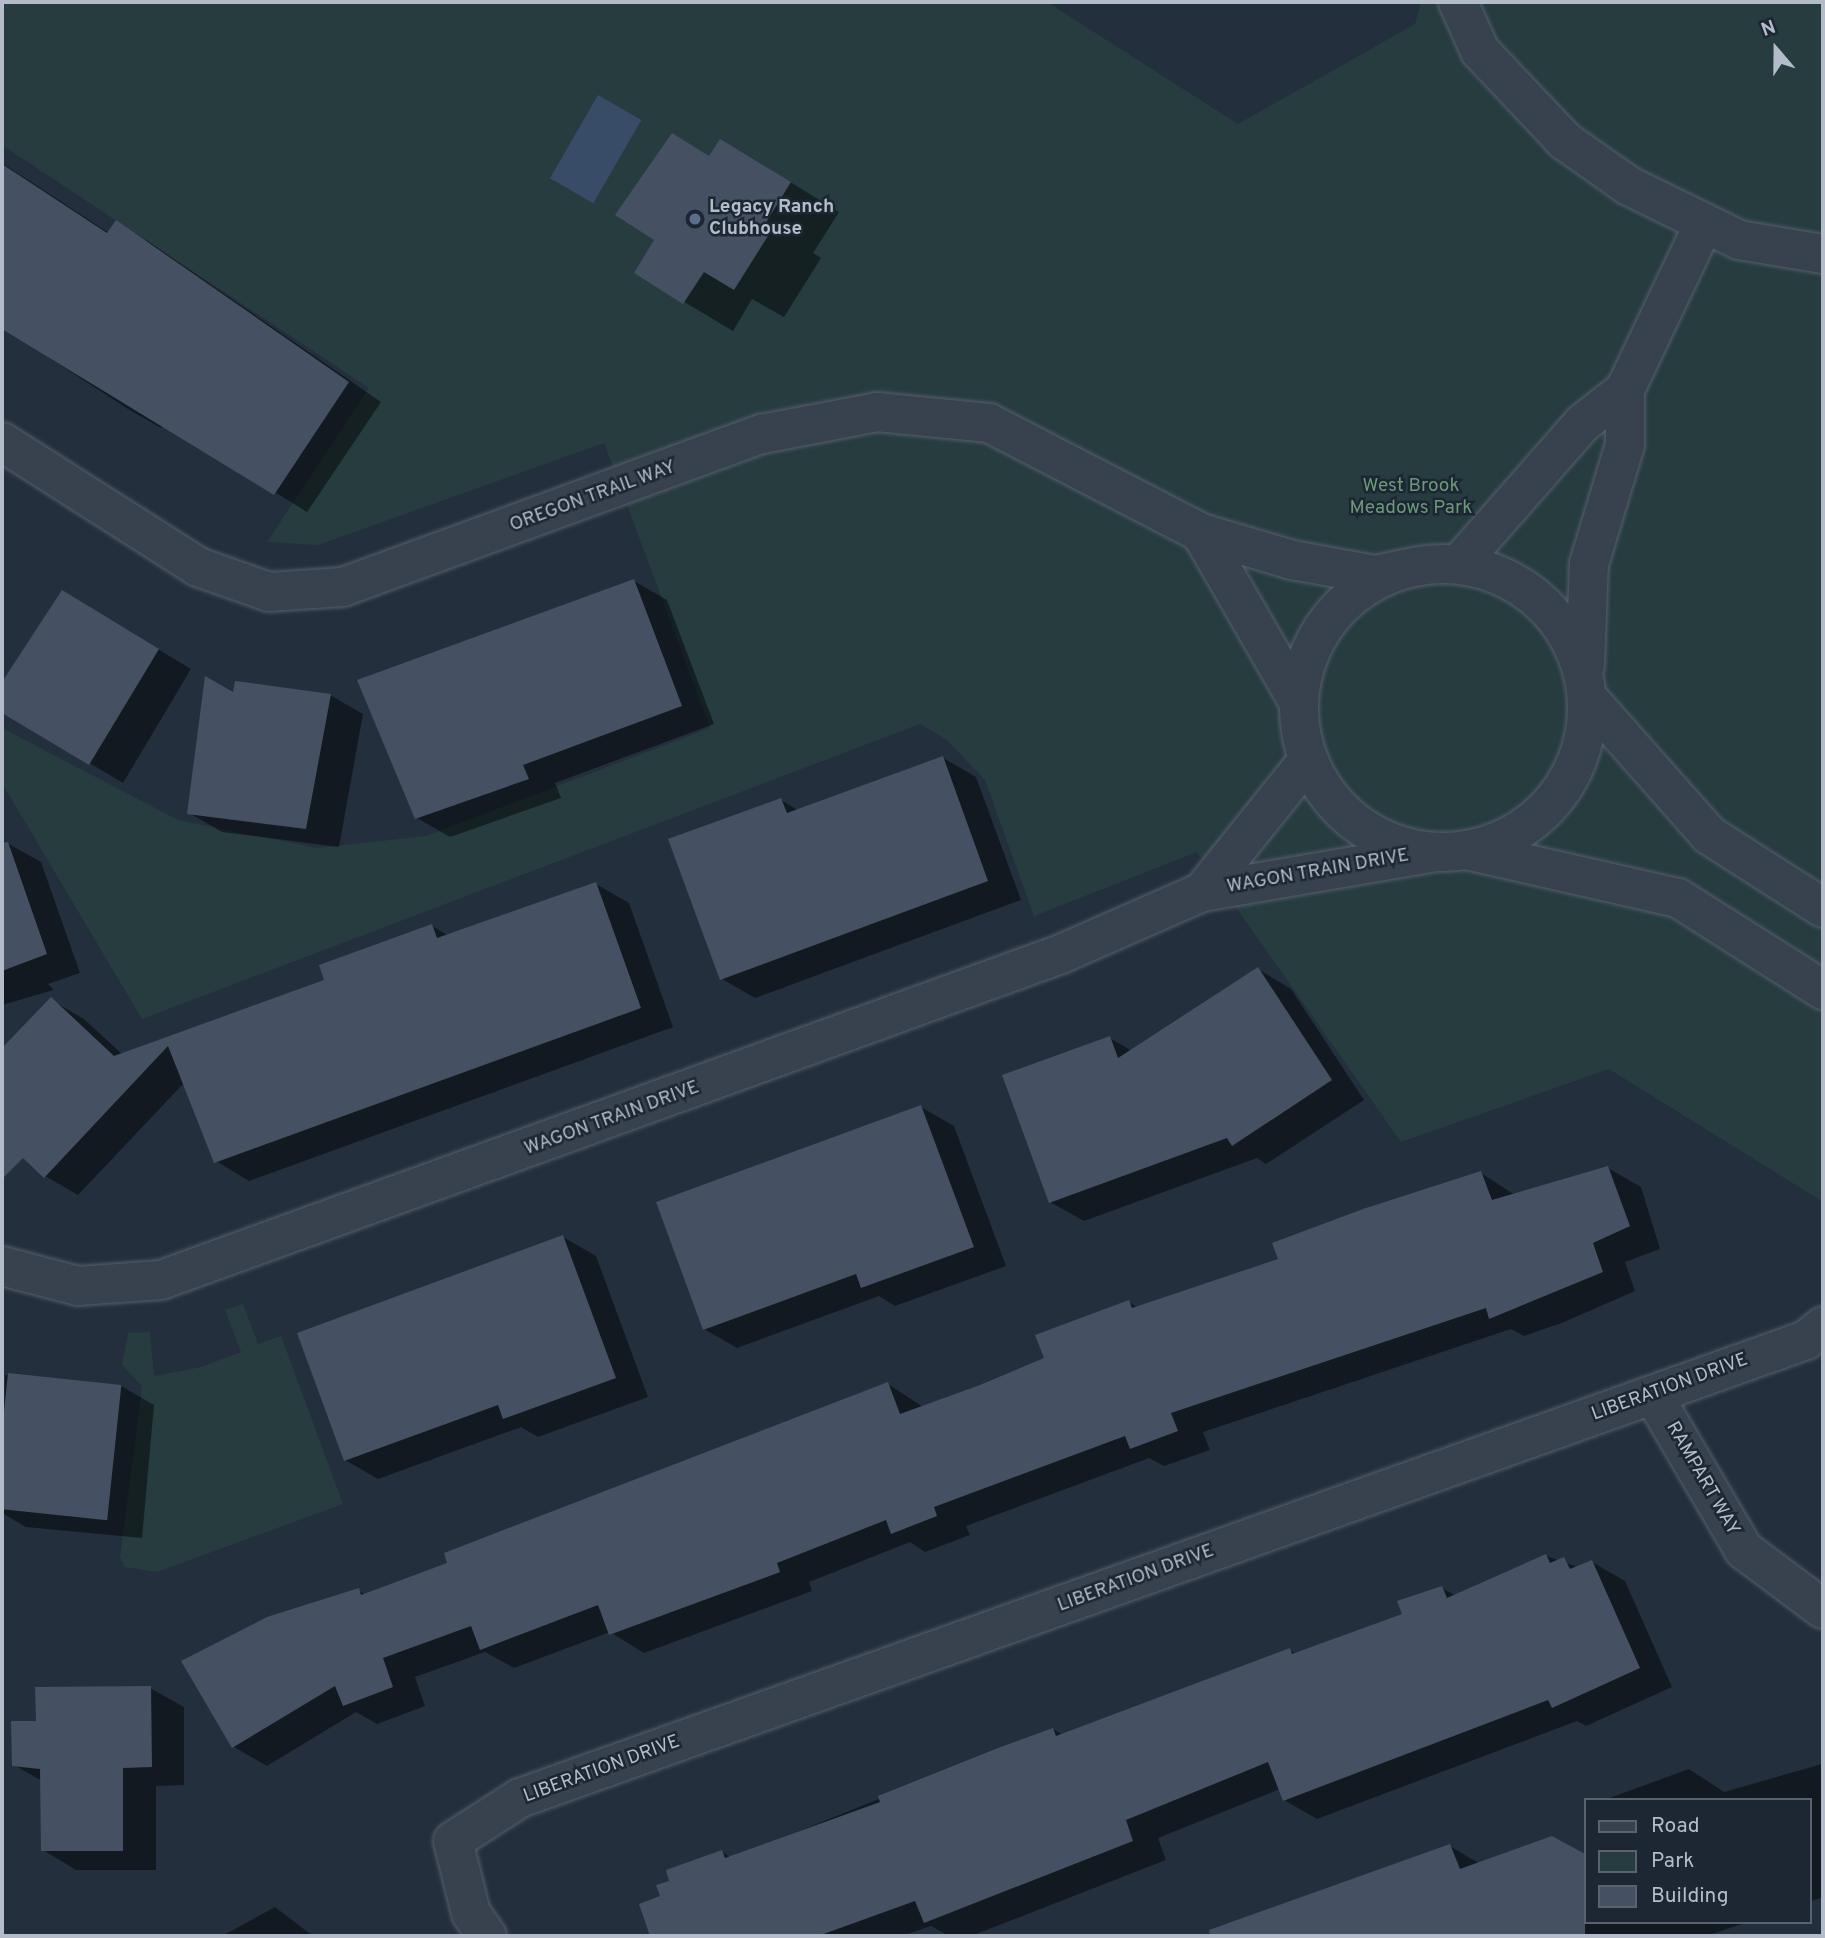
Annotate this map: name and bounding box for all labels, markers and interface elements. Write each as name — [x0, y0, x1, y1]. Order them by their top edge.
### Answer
north arrow — [1741, 14, 1811, 84]
text: N — [1758, 16, 1779, 43]
place label: Legacy Ranch Clubhouse — [709, 197, 834, 241]
marker: Legacy Ranch Clubhouse — [687, 211, 703, 227]
street label: OREGON TRAIL WAY — [506, 456, 680, 538]
park label: West Brook Meadows Park — [1350, 476, 1472, 520]
street label: WAGON TRAIN DRIVE — [1225, 845, 1411, 899]
street label: WAGON TRAIN DRIVE — [521, 1077, 703, 1161]
street label: LIBERATION DRIVE — [1589, 1349, 1751, 1427]
street label: RAMPART WAY — [1660, 1418, 1744, 1540]
street label: LIBERATION DRIVE — [1055, 1540, 1217, 1618]
street label: LIBERATION DRIVE — [521, 1731, 683, 1809]
legend — [1584, 1798, 1811, 1924]
text: Road — [1651, 1813, 1700, 1840]
text: Park — [1651, 1848, 1694, 1875]
text: Building — [1651, 1883, 1729, 1910]

